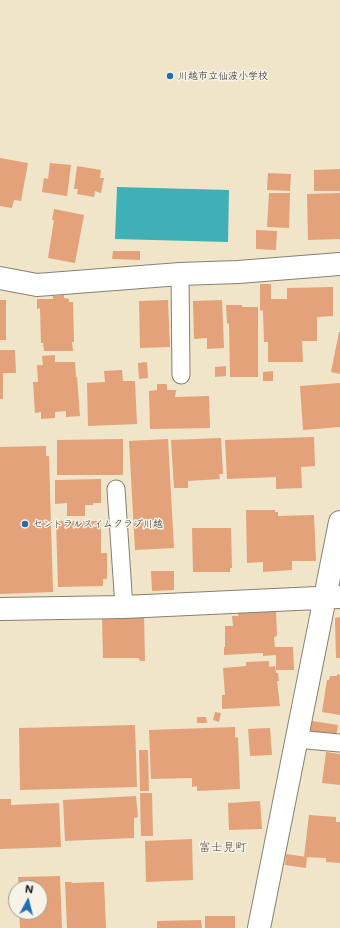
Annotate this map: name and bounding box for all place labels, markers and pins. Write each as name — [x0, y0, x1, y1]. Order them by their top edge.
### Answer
place label: 川越市立仙波小学校 — [178, 70, 268, 82]
marker: 川越市立仙波小学校 — [165, 71, 175, 81]
place label: セントラルスイムクラブ川越 — [33, 518, 163, 530]
marker: セントラルスイムクラブ川越 — [20, 519, 30, 529]

